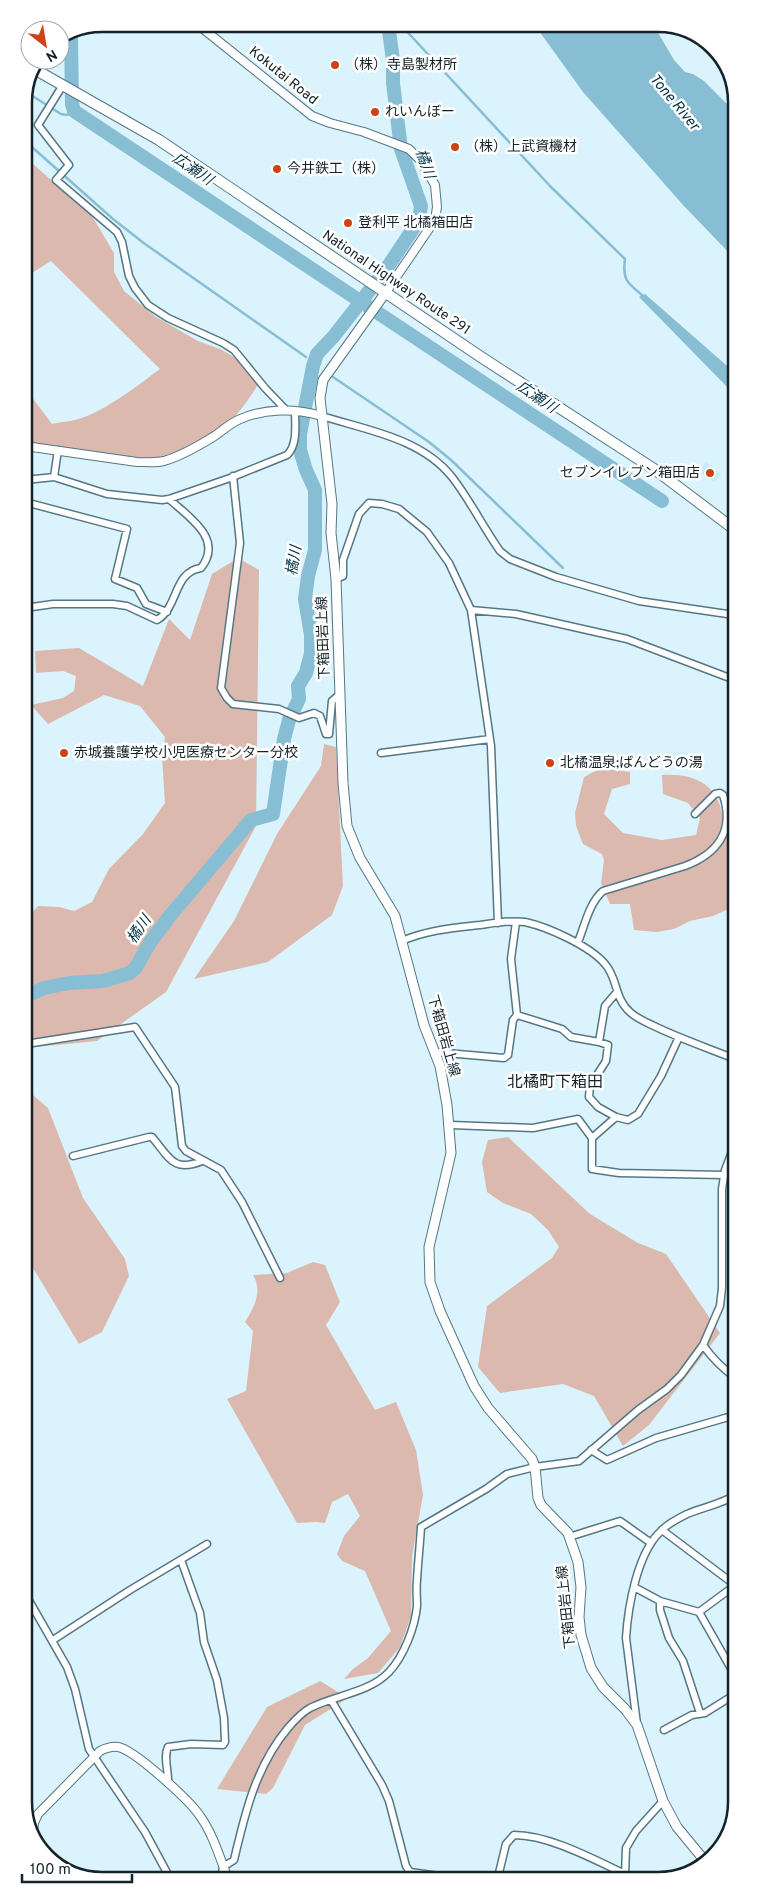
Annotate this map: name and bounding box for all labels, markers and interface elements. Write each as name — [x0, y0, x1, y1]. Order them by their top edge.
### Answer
north arrow — [20, 20, 70, 70]
street label: Kokutai Road — [245, 43, 321, 109]
text: N — [42, 45, 60, 65]
place label: （株）寺島製材所 — [345, 56, 457, 74]
marker: （株）寺島製材所 — [329, 59, 341, 71]
water label: Tone River — [645, 71, 704, 136]
place label: れいんぼー — [385, 104, 455, 121]
marker: れいんぼー — [369, 106, 381, 118]
place label: （株）上武資機材 — [465, 138, 577, 156]
marker: （株）上武資機材 — [449, 141, 461, 153]
water label: 橘川 — [410, 147, 439, 183]
water label: 広瀬川 — [168, 150, 218, 192]
place label: 今井鉄工（株） — [287, 160, 385, 178]
marker: 今井鉄工（株） — [271, 163, 283, 175]
place label: 登利平 北橘箱田店 — [358, 214, 473, 232]
marker: 登利平 北橘箱田店 — [342, 217, 354, 229]
street label: National Highway Route 291 — [319, 227, 473, 339]
water label: 広瀬川 — [512, 378, 562, 420]
place label: セブンイレブン箱田店 — [560, 464, 700, 482]
marker: セブンイレブン箱田店 — [704, 467, 716, 479]
water label: 橘川 — [283, 543, 307, 577]
street label: 下箱田岩上線 — [314, 596, 334, 680]
place label: 赤城養護学校小児医療センター分校 — [74, 745, 298, 762]
marker: 赤城養護学校小児医療センター分校 — [58, 747, 70, 759]
place label: 北橘温泉;ばんどうの湯 — [560, 754, 703, 772]
marker: 北橘温泉;ばんどうの湯 — [544, 757, 556, 769]
water label: 橘川 — [124, 911, 158, 948]
street label: 下箱田岩上線 — [423, 993, 463, 1079]
district label: 北橘町下箱田 — [507, 1073, 603, 1093]
street label: 下箱田岩上線 — [554, 1564, 580, 1650]
scale bar — [22, 1852, 132, 1884]
text: 100 m — [30, 1861, 71, 1880]

